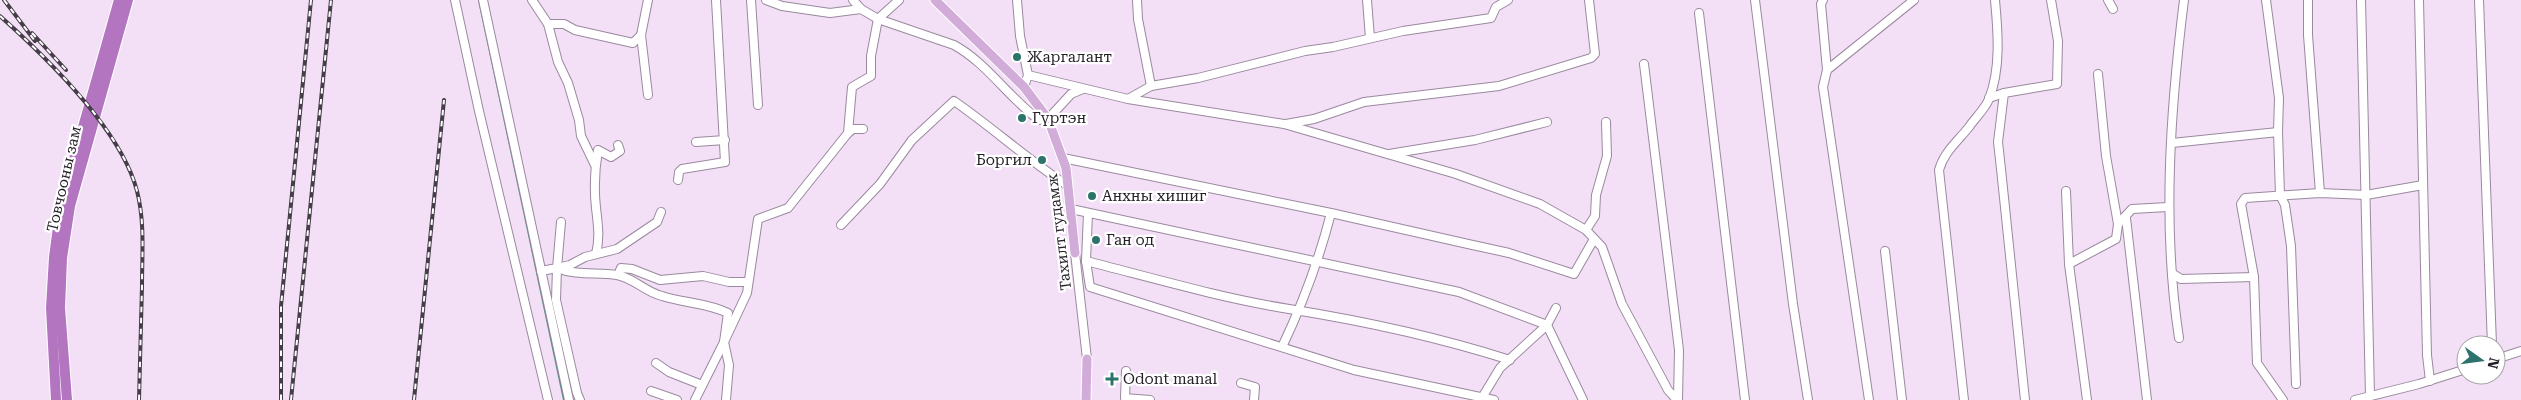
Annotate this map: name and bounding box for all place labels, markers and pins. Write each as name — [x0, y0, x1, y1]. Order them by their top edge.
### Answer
place label: Жаргалант — [1027, 48, 1112, 66]
marker: Жаргалант — [1011, 51, 1023, 63]
place label: Гүртэн — [1032, 109, 1086, 127]
marker: Гүртэн — [1016, 112, 1028, 124]
place label: Боргил — [976, 151, 1032, 169]
marker: Боргил — [1036, 154, 1048, 166]
place label: Анхны хишиг — [1102, 187, 1207, 205]
marker: Анхны хишиг — [1086, 190, 1098, 202]
place label: Ган од — [1106, 231, 1155, 249]
marker: Ган од — [1090, 234, 1102, 246]
place label: Odont manal — [1123, 370, 1217, 388]
marker: Odont manal — [1105, 372, 1119, 386]

